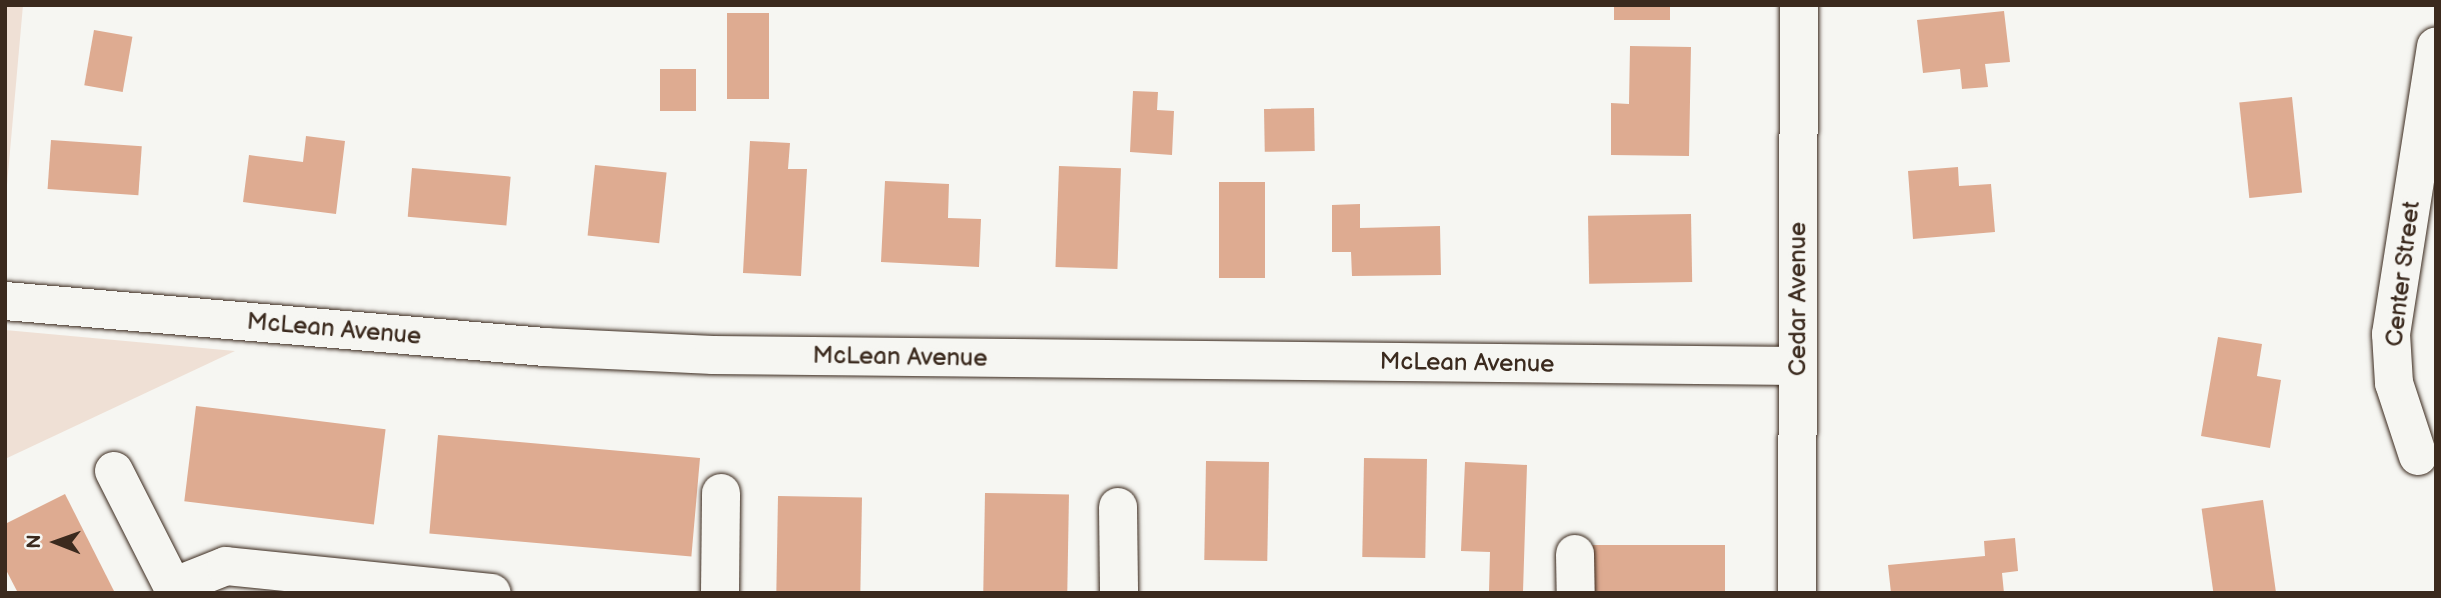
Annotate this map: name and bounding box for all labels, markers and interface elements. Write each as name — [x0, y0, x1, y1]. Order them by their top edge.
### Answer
street label: Center Street — [2380, 199, 2426, 349]
street label: Cedar Avenue — [1784, 222, 1812, 376]
street label: McLean Avenue — [246, 307, 422, 351]
street label: McLean Avenue — [812, 341, 988, 373]
street label: McLean Avenue — [1379, 347, 1555, 379]
north arrow — [21, 507, 91, 577]
text: N — [23, 534, 46, 549]

